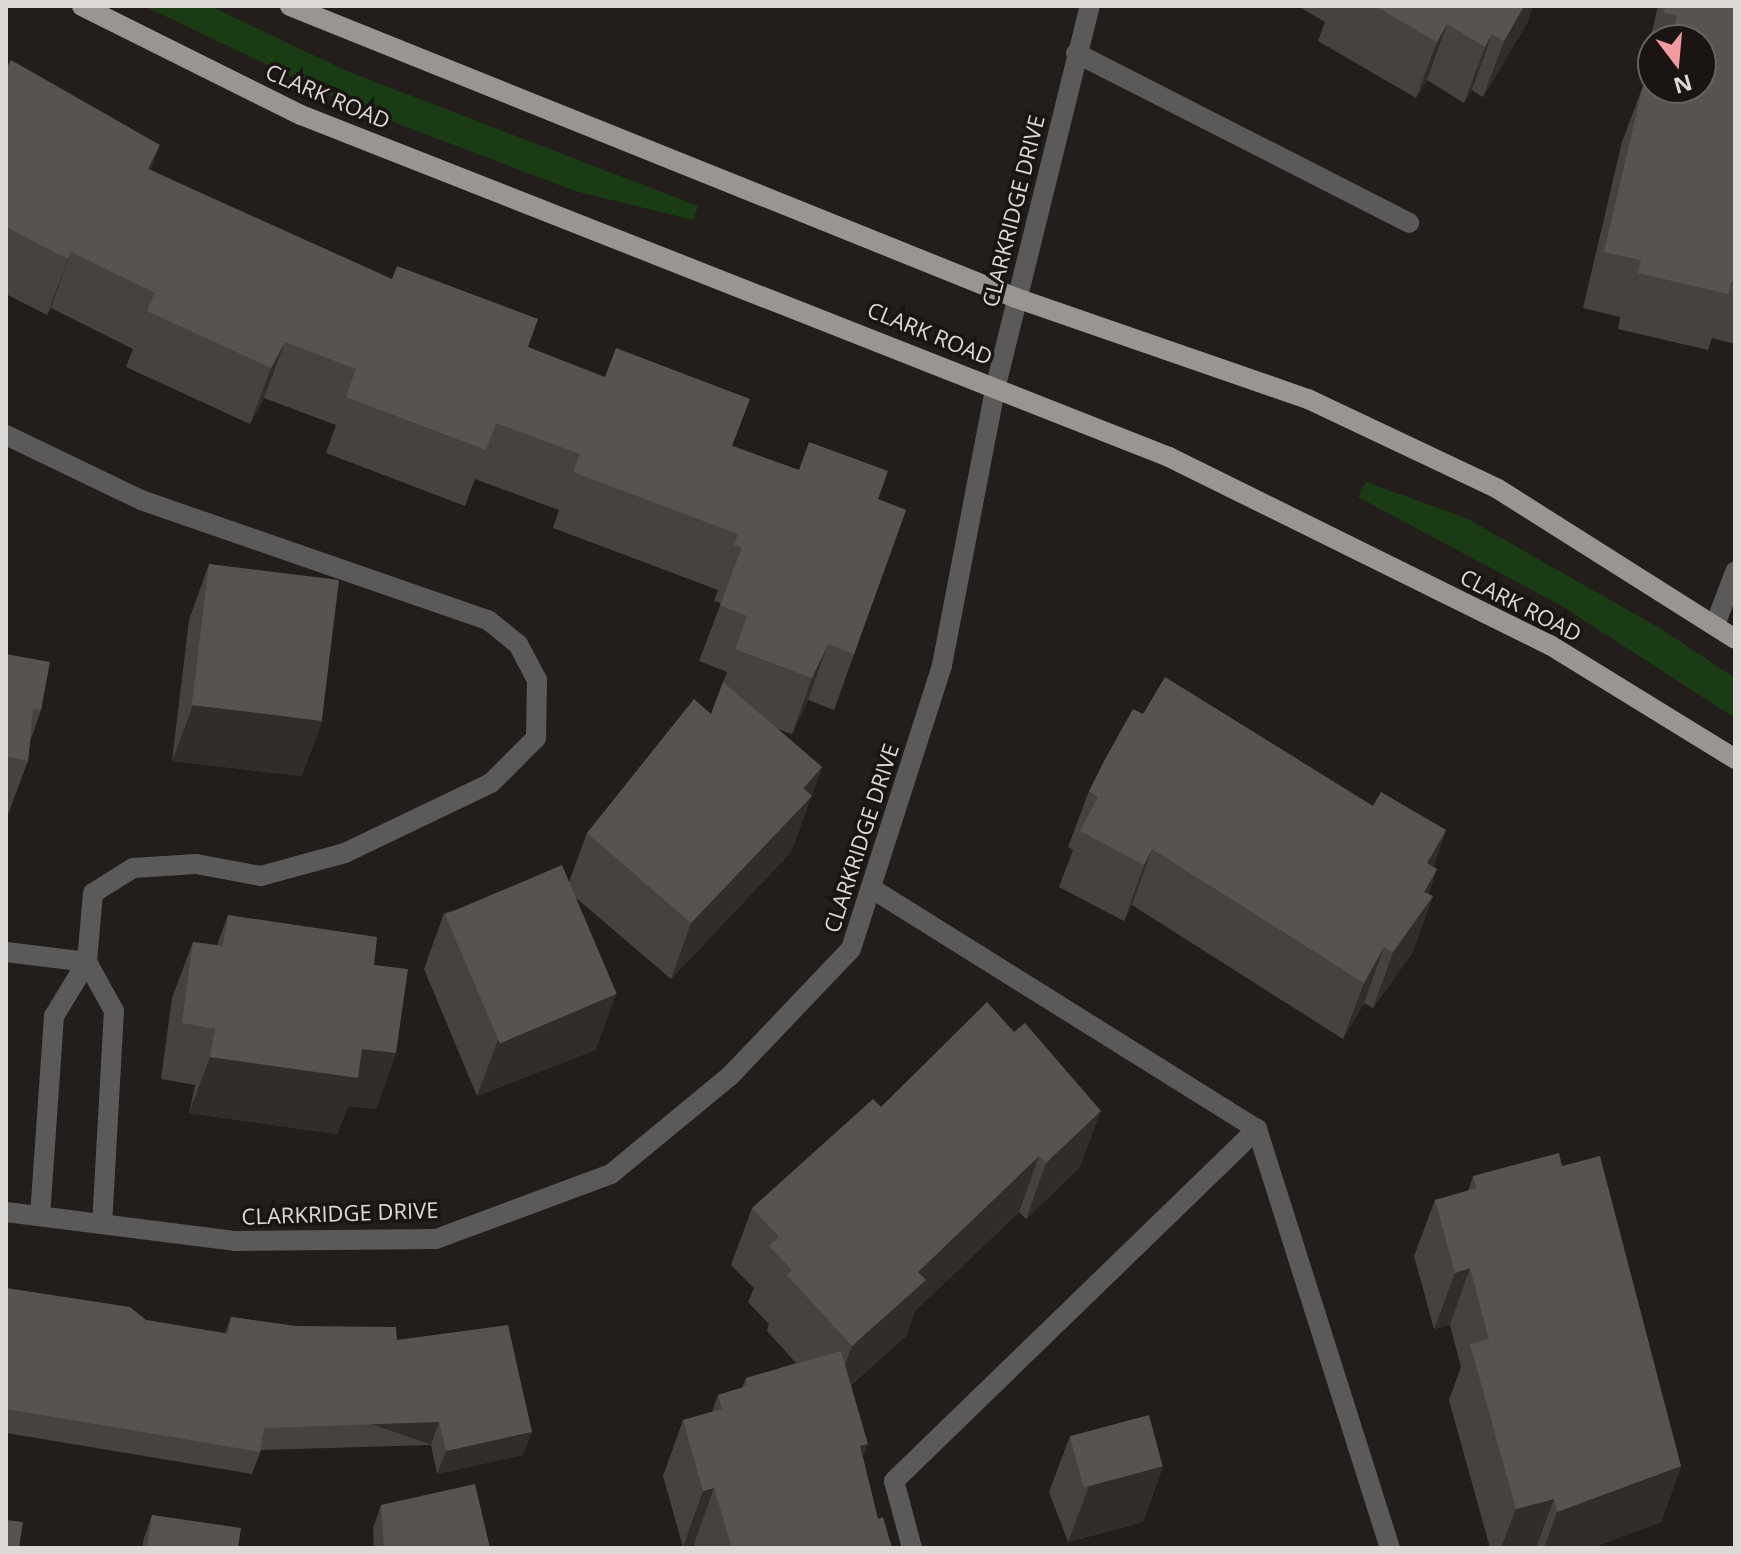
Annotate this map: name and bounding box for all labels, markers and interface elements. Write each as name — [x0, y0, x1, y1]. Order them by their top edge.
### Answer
north arrow — [1637, 24, 1717, 104]
street label: CLARK ROAD — [262, 58, 394, 134]
text: N — [1670, 68, 1696, 102]
street label: CLARKRIDGE DRIVE — [976, 112, 1050, 310]
street label: CLARK ROAD — [864, 296, 996, 370]
street label: CLARK ROAD — [1456, 563, 1586, 647]
street label: CLARKRIDGE DRIVE — [818, 740, 904, 936]
street label: CLARKRIDGE DRIVE — [241, 1196, 439, 1230]

